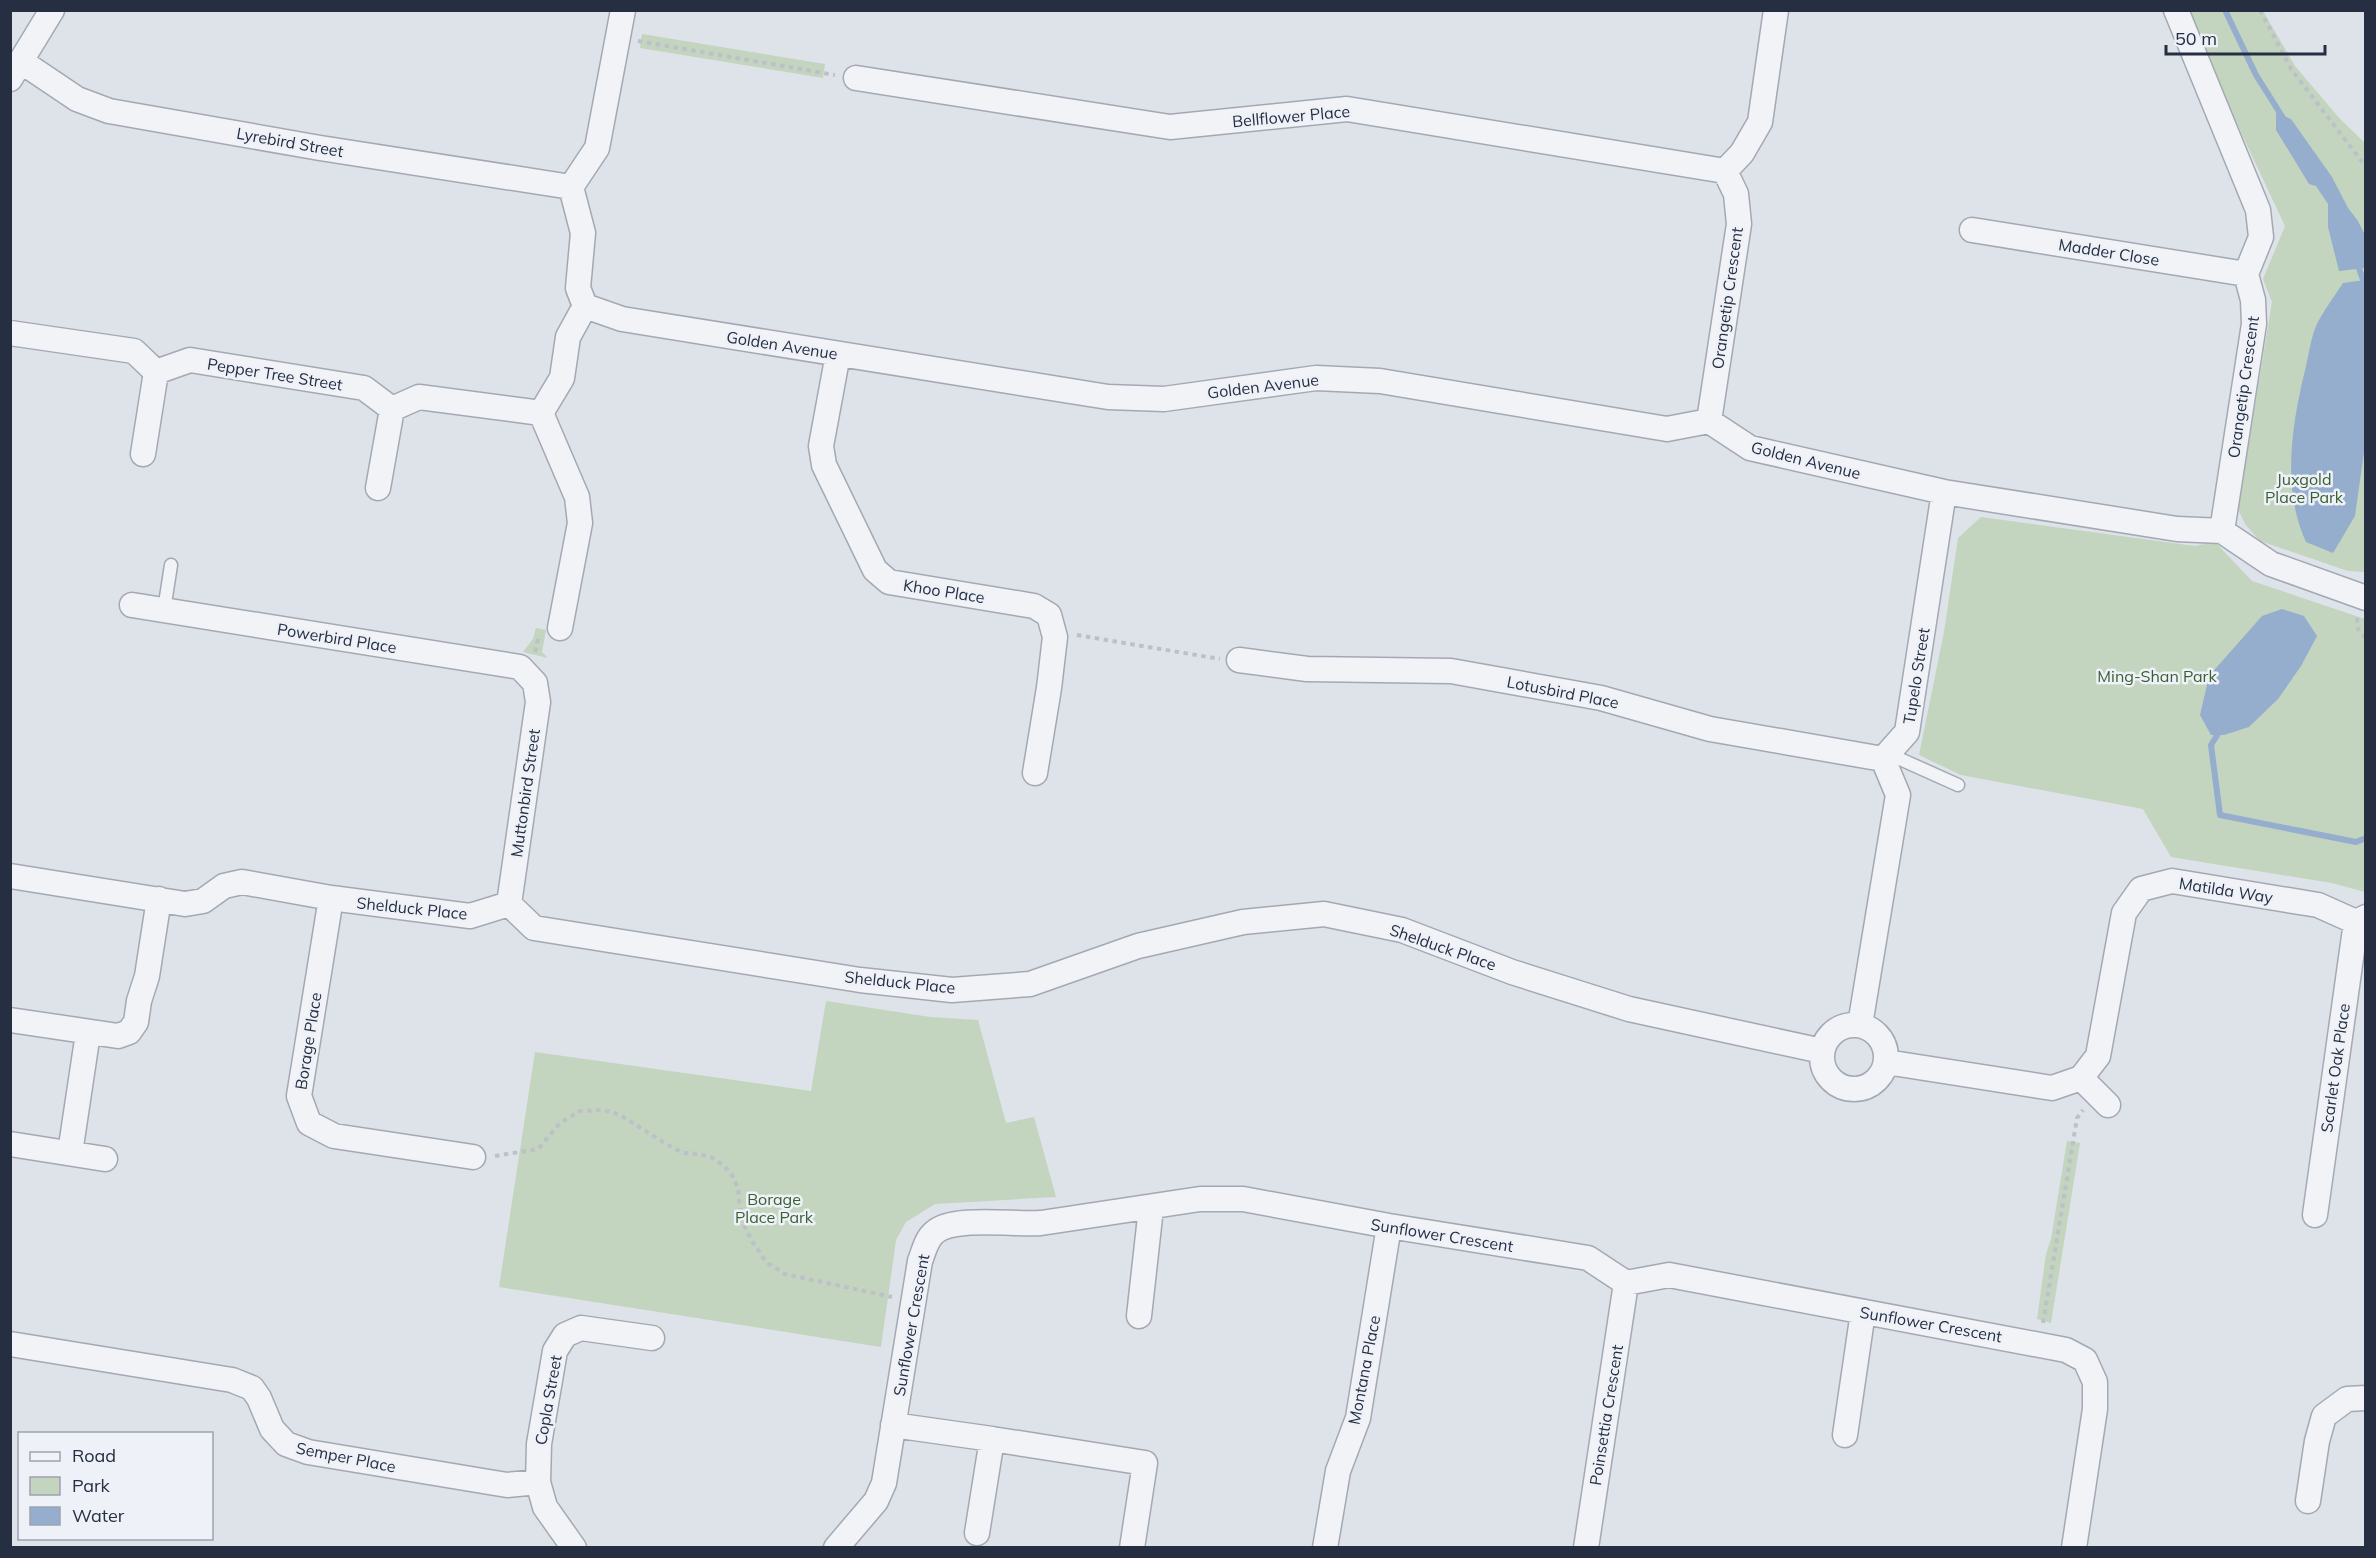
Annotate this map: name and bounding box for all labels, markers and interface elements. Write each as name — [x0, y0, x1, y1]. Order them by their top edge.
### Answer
scale bar — [2166, 18, 2325, 56]
text: 50 m — [2175, 27, 2217, 50]
street label: Bellflower Place — [1231, 101, 1351, 131]
street label: Lyrebird Street — [235, 123, 345, 161]
street label: Orangetip Crescent — [1707, 225, 1747, 370]
street label: Madder Close — [2057, 234, 2161, 270]
street label: Orangetip Crescent — [2223, 314, 2263, 459]
street label: Golden Avenue — [725, 326, 839, 364]
street label: Pepper Tree Street — [206, 353, 344, 395]
street label: Golden Avenue — [1206, 369, 1320, 403]
street label: Golden Avenue — [1749, 437, 1863, 483]
park label: Juxgold Place Park — [2265, 469, 2344, 507]
street label: Khoo Place — [902, 575, 986, 607]
street label: Powerbird Place — [276, 619, 398, 657]
street label: Tupelo Street — [1899, 626, 1934, 726]
park label: Ming-Shan Park — [2097, 666, 2217, 686]
street label: Lotusbird Place — [1505, 671, 1621, 713]
street label: Muttonbird Street — [506, 727, 544, 859]
street label: Matilda Way — [2178, 873, 2275, 907]
street label: Shelduck Place — [356, 892, 468, 924]
street label: Shelduck Place — [1387, 919, 1499, 975]
street label: Shelduck Place — [844, 966, 956, 998]
street label: Borage Place — [290, 991, 326, 1091]
street label: Scarlet Oak Place — [2316, 1002, 2354, 1134]
park label: Borage Place Park — [735, 1189, 814, 1227]
street label: Sunflower Crescent — [1369, 1214, 1515, 1256]
street label: Sunflower Crescent — [889, 1252, 933, 1398]
street label: Sunflower Crescent — [1858, 1302, 2004, 1346]
street label: Montana Place — [1344, 1314, 1384, 1426]
street label: Poinsettia Crescent — [1585, 1343, 1627, 1487]
street label: Copla Street — [530, 1353, 566, 1447]
legend — [18, 1432, 213, 1540]
street label: Semper Place — [294, 1438, 398, 1476]
text: Road — [72, 1444, 116, 1467]
text: Park — [72, 1474, 111, 1497]
text: Water — [72, 1504, 125, 1527]

